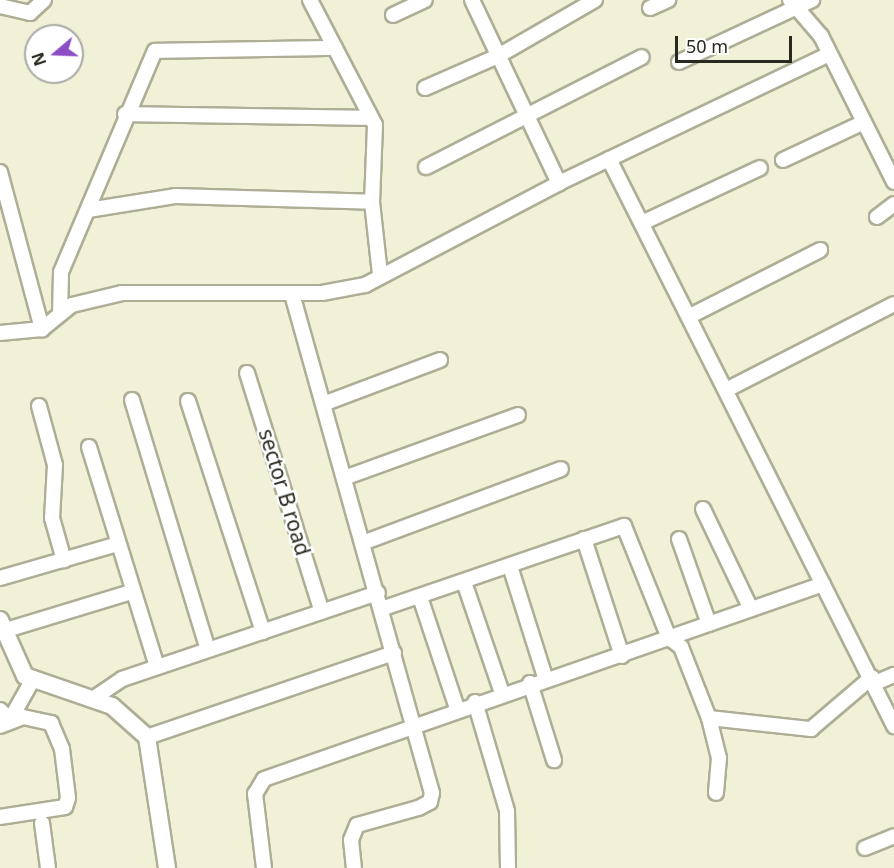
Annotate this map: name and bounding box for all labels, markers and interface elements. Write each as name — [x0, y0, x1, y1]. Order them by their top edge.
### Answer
north arrow — [24, 24, 84, 84]
scale bar — [678, 24, 795, 62]
text: 50 m — [686, 34, 728, 58]
text: N — [26, 49, 51, 69]
street label: sector B road — [254, 426, 316, 558]

